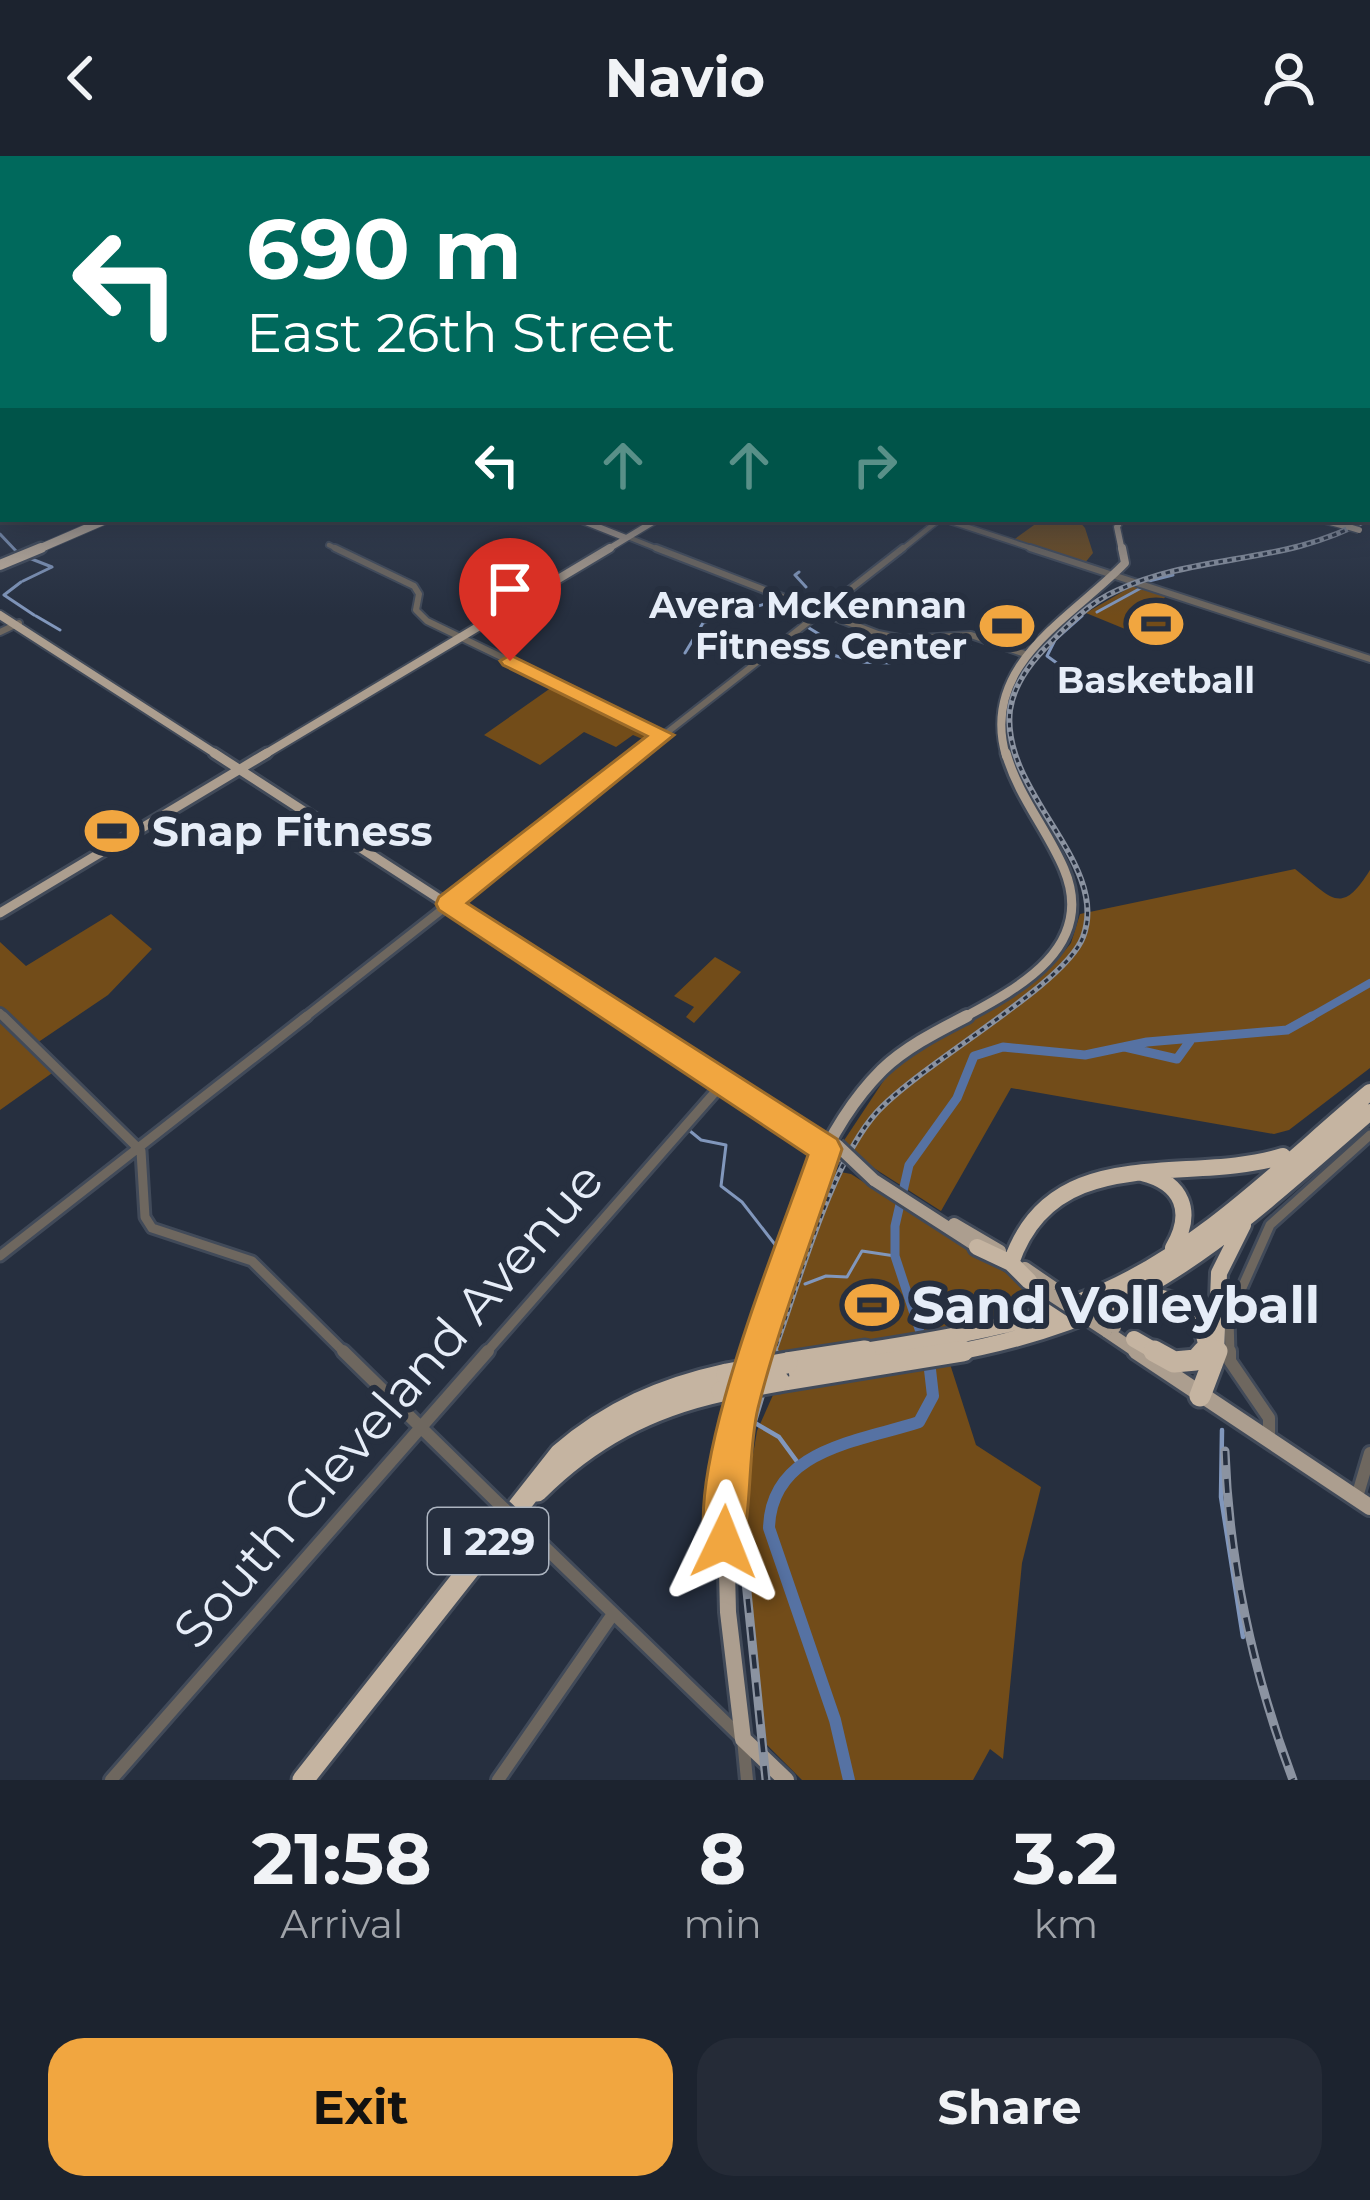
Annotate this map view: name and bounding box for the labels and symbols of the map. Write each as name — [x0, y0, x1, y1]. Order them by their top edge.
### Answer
pin — [459, 538, 561, 661]
place label: Avera McKennan Fitness Center — [648, 583, 967, 668]
sports icon: Basketball — [1127, 595, 1185, 653]
sports icon: Avera McKennan Fitness Center — [978, 597, 1036, 655]
place label: Basketball — [1057, 658, 1255, 702]
sports icon: Snap Fitness — [83, 802, 141, 860]
place label: Snap Fitness — [152, 805, 433, 857]
street label: South Cleveland Avenue — [160, 1150, 616, 1660]
place label: Sand Volleyball — [912, 1274, 1320, 1336]
sports icon: Sand Volleyball — [843, 1276, 901, 1334]
position arrow — [661, 1479, 787, 1605]
road number: I 229 — [428, 1508, 548, 1574]

